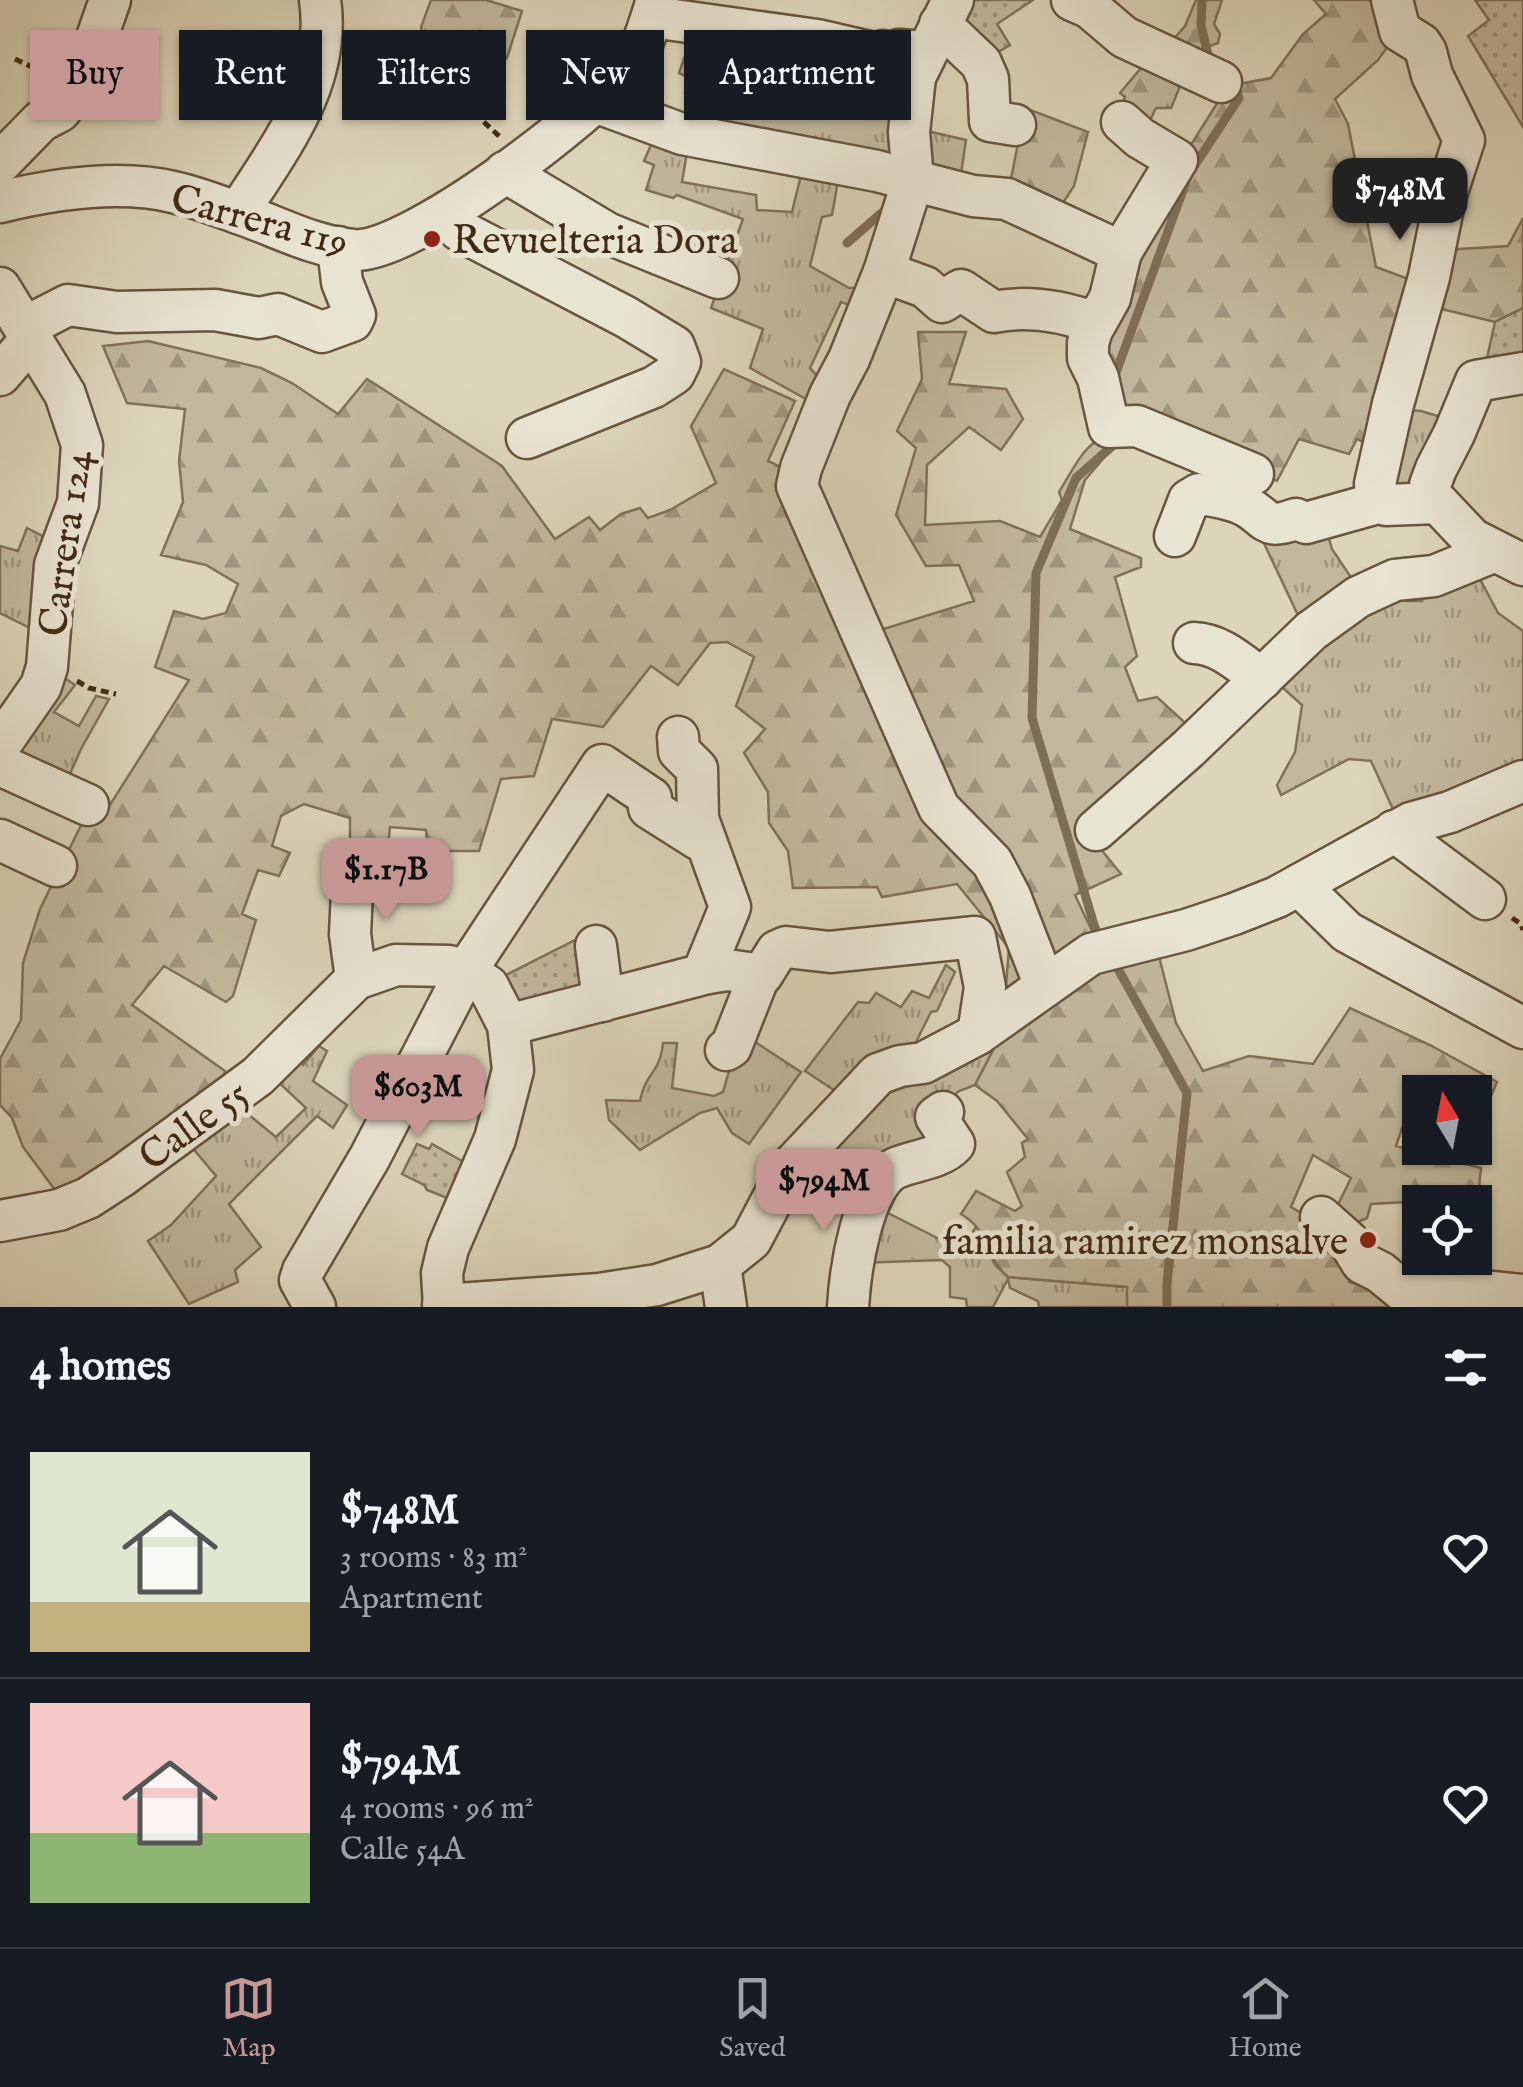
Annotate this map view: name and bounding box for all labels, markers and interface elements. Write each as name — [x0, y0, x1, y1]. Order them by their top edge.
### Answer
chip: Buy — [30, 30, 159, 120]
chip: Rent — [179, 30, 322, 120]
chip: Filters — [342, 30, 506, 120]
chip: New — [526, 30, 664, 120]
chip: Apartment — [684, 30, 911, 120]
pin: $748M — [1330, 158, 1470, 243]
text: $748M — [1355, 170, 1445, 211]
street label: Carrera 119 — [165, 174, 353, 271]
place label: Revuelteria Dora — [452, 217, 738, 268]
marker: Revuelteria Dora — [421, 228, 443, 250]
street label: Carrera 124 — [29, 447, 106, 640]
pin: $1.17B — [305, 838, 467, 923]
text: $1.17B — [344, 850, 428, 891]
pin: $603M — [348, 1055, 488, 1140]
text: $603M — [374, 1067, 462, 1108]
street label: Calle 55 — [130, 1070, 260, 1184]
north arrow — [1402, 1075, 1492, 1165]
map controls — [1402, 1075, 1492, 1275]
pin: $794M — [754, 1149, 894, 1234]
text: $794M — [778, 1161, 870, 1202]
button: locate — [1402, 1185, 1492, 1275]
place label: familia ramirez monsalve — [942, 1218, 1348, 1269]
marker: familia ramirez monsalve — [1357, 1229, 1379, 1251]
icon: filters — [1438, 1340, 1493, 1395]
text: 4 homes — [30, 1341, 171, 1394]
text: $748M — [340, 1485, 459, 1538]
icon: home — [110, 1492, 230, 1612]
icon: heart — [1438, 1525, 1493, 1580]
text: 3 rooms · 83 m² — [340, 1538, 527, 1579]
text: Apartment — [340, 1579, 483, 1620]
text: $794M — [340, 1736, 461, 1789]
icon: home — [110, 1743, 230, 1863]
icon: heart — [1438, 1776, 1493, 1831]
text: 4 rooms · 96 m² — [340, 1789, 534, 1830]
text: Calle 54A — [340, 1830, 465, 1871]
tab: Map — [221, 1971, 276, 2066]
tab: Saved — [719, 1971, 786, 2066]
tab: Home — [1228, 1971, 1302, 2066]

